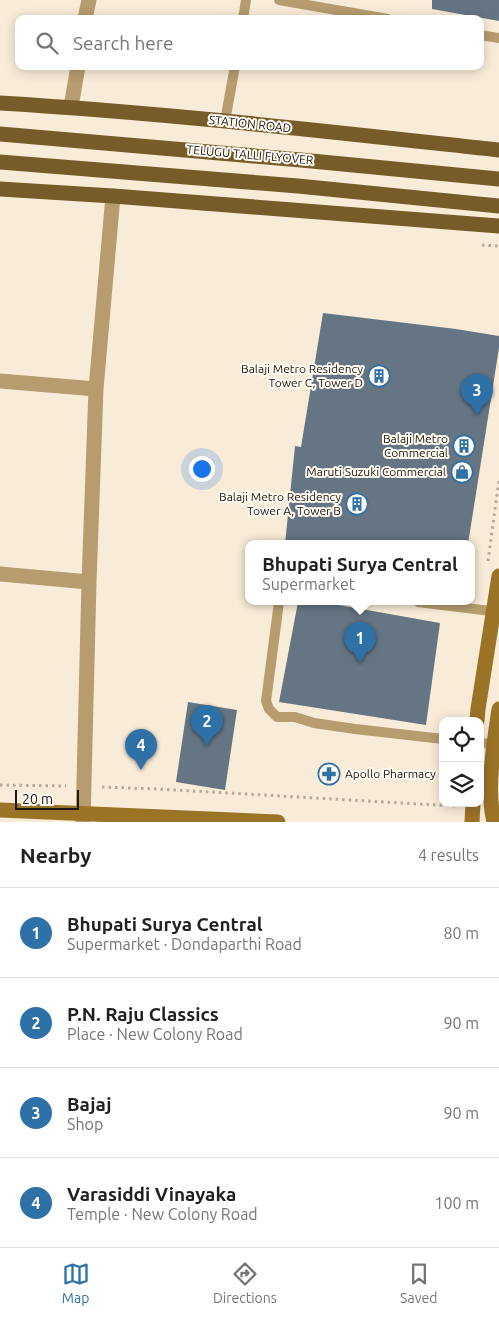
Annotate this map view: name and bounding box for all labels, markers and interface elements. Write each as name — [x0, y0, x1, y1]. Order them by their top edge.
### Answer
search box — [15, 15, 484, 70]
icon: search — [33, 29, 61, 57]
text: Search here — [73, 32, 173, 54]
street label: STATION ROAD — [208, 113, 292, 134]
street label: TELUGU TALLI FLYOVER — [186, 142, 314, 167]
place label: Balaji Metro Residency Tower C, Tower D — [241, 362, 363, 389]
building icon: Balaji Metro Residency Tower C, Tower D — [367, 364, 391, 388]
pin: 3 — [461, 374, 493, 415]
place label: Balaji Metro Commercial — [383, 432, 448, 459]
building icon: Balaji Metro Commercial — [452, 434, 476, 458]
your location — [189, 456, 215, 482]
shop icon: Maruti Suzuki Commercial — [450, 460, 474, 484]
place label: Maruti Suzuki Commercial — [306, 465, 446, 478]
place label: Balaji Metro Residency Tower A, Tower B — [219, 490, 341, 517]
building icon: Balaji Metro Residency Tower A, Tower B — [345, 492, 369, 516]
popup — [245, 540, 475, 605]
text: Bhupati Surya Central — [262, 553, 458, 575]
text: Supermarket — [262, 575, 355, 593]
pin: 1 — [344, 622, 376, 663]
pin: 2 — [191, 705, 223, 746]
map controls — [439, 717, 484, 807]
button: locate — [439, 717, 484, 762]
pin: 4 — [125, 729, 157, 770]
pharmacy icon: Apollo Pharmacy — [317, 762, 341, 786]
button: layers — [439, 762, 484, 807]
place label: Apollo Pharmacy — [345, 767, 436, 780]
scale bar — [15, 787, 79, 810]
text: 20 m — [22, 791, 53, 807]
text: Nearby — [20, 843, 91, 867]
text: 4 results — [418, 846, 479, 864]
text: Bhupati Surya Central — [67, 913, 262, 935]
text: 1 — [31, 924, 41, 942]
text: 80 m — [443, 924, 479, 942]
text: Supermarket · Dondaparthi Road — [67, 935, 302, 953]
text: P.N. Raju Classics — [67, 1003, 219, 1025]
text: 2 — [31, 1014, 41, 1032]
text: 90 m — [443, 1014, 479, 1032]
text: Place · New Colony Road — [67, 1025, 243, 1043]
text: Bajaj — [67, 1093, 111, 1115]
text: 3 — [31, 1104, 41, 1122]
text: 90 m — [443, 1104, 479, 1122]
text: Shop — [67, 1115, 103, 1133]
text: Varasiddi Vinayaka — [67, 1183, 236, 1205]
text: 4 — [31, 1194, 41, 1212]
text: 100 m — [434, 1194, 479, 1212]
text: Temple · New Colony Road — [67, 1205, 258, 1223]
tab: Map — [62, 1260, 90, 1306]
tab: Directions — [213, 1260, 277, 1306]
tab: Saved — [400, 1260, 437, 1306]

